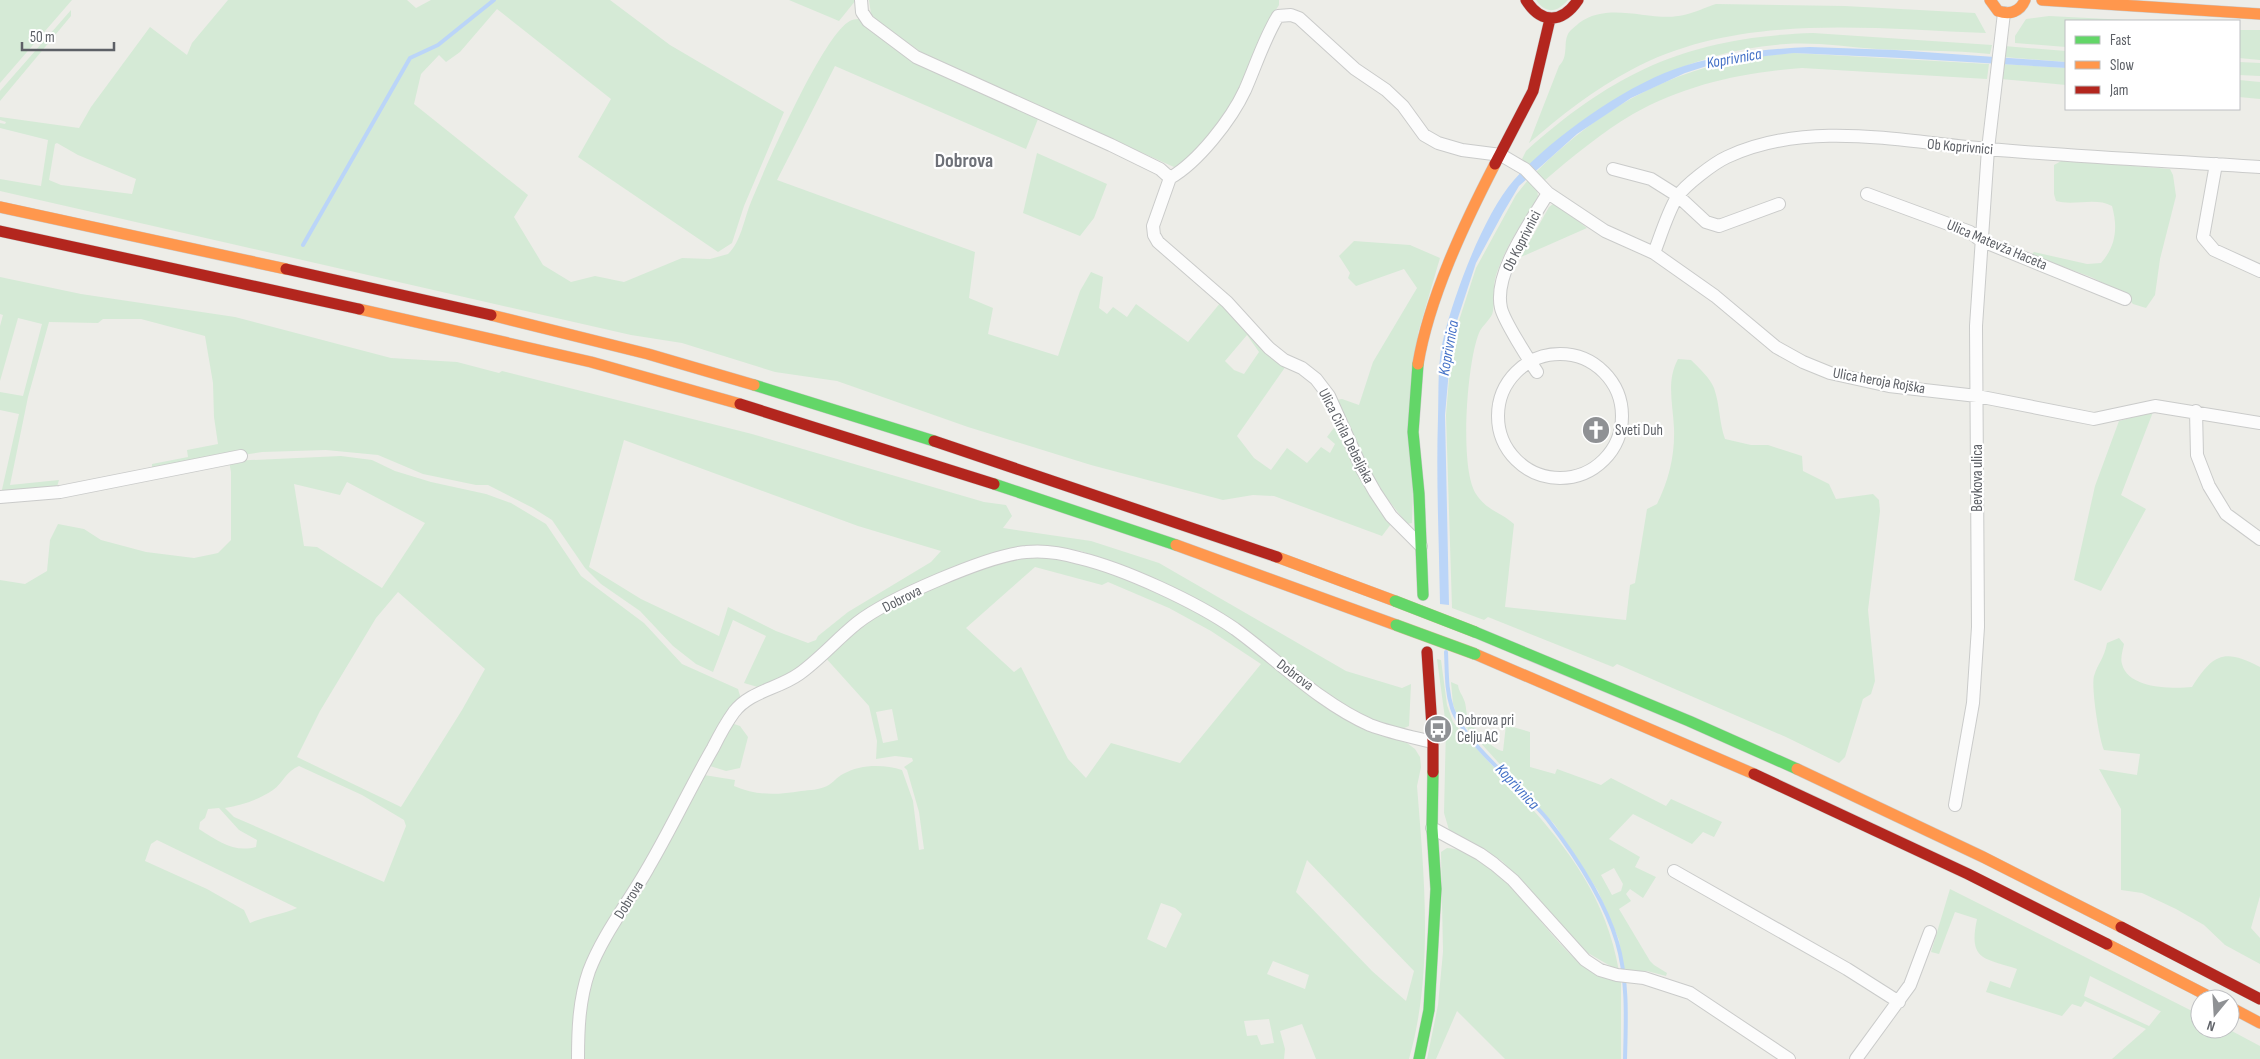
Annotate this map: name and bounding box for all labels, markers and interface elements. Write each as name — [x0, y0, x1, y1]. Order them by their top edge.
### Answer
scale bar — [22, 20, 115, 52]
legend — [2065, 20, 2240, 110]
text: 50 m — [30, 28, 55, 47]
text: Fast — [2110, 31, 2132, 50]
water label: Koprivnica — [1705, 45, 1764, 73]
text: Slow — [2110, 56, 2134, 75]
text: Jam — [2109, 81, 2128, 100]
street label: Ob Koprivnici — [1926, 135, 1994, 159]
district label: Dobrova — [935, 149, 993, 173]
street label: Ob Koprivnici — [1499, 207, 1546, 275]
street label: Ulica Matevža Haceta — [1944, 215, 2050, 275]
water label: Koprivnica — [1435, 318, 1463, 377]
street label: Ulica heroja Rojška — [1831, 364, 1927, 399]
street label: Ulica Cirila Debeljaka — [1314, 385, 1378, 487]
church icon: Sveti Duh — [1581, 415, 1611, 445]
place label: Sveti Duh — [1615, 421, 1663, 440]
street label: Bevkova ulica — [1968, 444, 1987, 512]
street label: Dobrova — [879, 581, 925, 617]
street label: Dobrova — [1273, 655, 1317, 695]
place label: Dobrova pri Celju AC — [1457, 711, 1514, 747]
bus stop icon: Dobrova pri Celju AC — [1423, 714, 1453, 744]
water label: Koprivnica — [1491, 760, 1543, 814]
street label: Dobrova — [610, 877, 648, 923]
north arrow — [2190, 989, 2240, 1039]
text: N — [2205, 1017, 2217, 1035]

